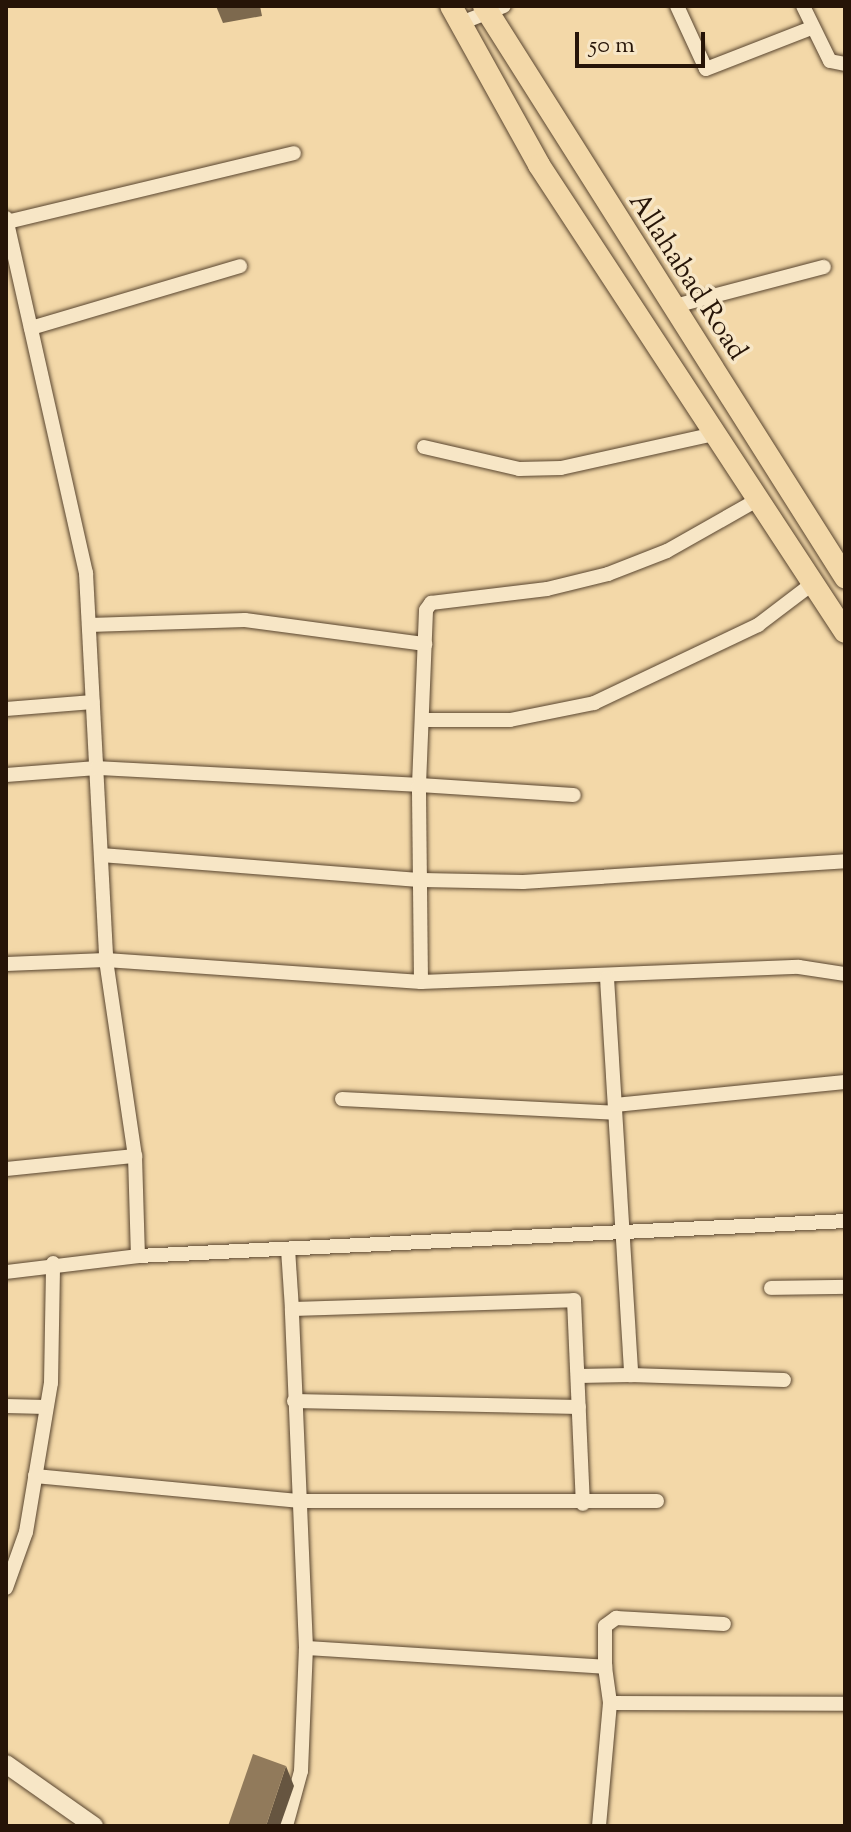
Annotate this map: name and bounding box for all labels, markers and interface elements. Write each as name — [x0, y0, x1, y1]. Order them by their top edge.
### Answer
scale bar — [579, 16, 709, 66]
text: 50 m — [589, 29, 635, 63]
street label: Allahabad Road — [620, 187, 754, 367]

